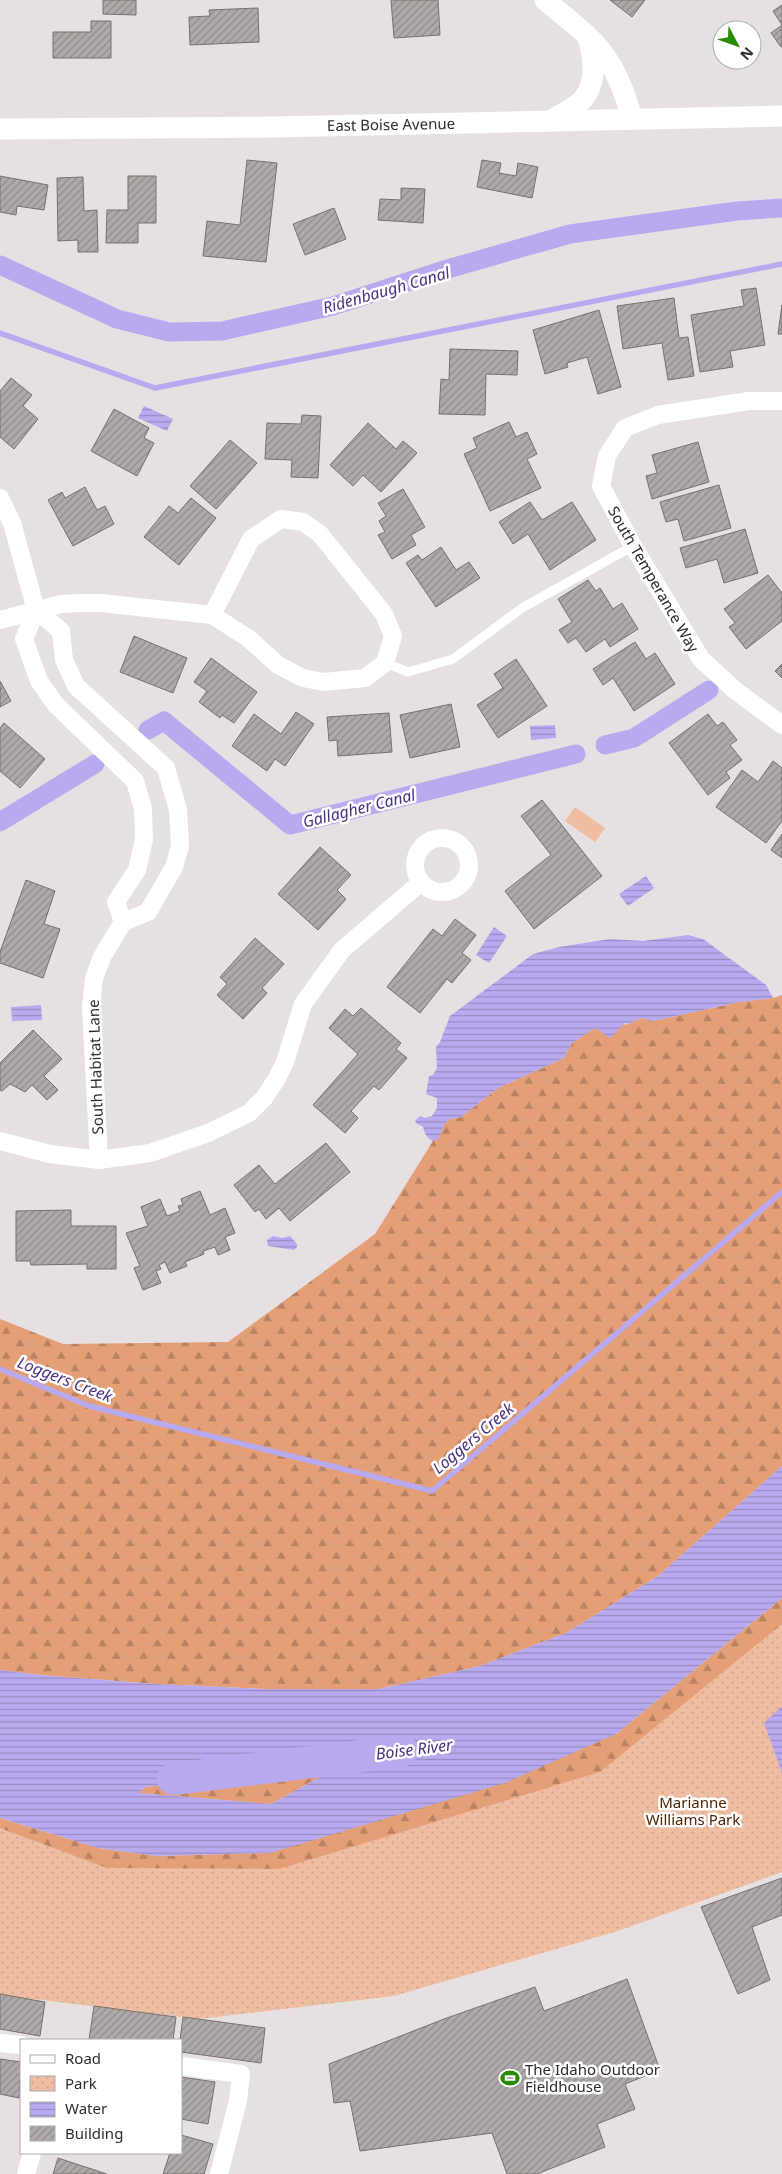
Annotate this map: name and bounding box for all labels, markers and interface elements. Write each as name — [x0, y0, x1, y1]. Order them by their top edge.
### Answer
north arrow — [712, 20, 762, 70]
text: N — [736, 43, 758, 64]
street label: East Boise Avenue — [327, 113, 455, 135]
water label: Ridenbaugh Canal — [320, 261, 453, 319]
street label: South Temperance Way — [604, 502, 704, 656]
water label: Gallagher Canal — [300, 783, 418, 833]
street label: South Habitat Lane — [83, 999, 107, 1135]
water label: Loggers Creek — [14, 1351, 117, 1408]
water label: Loggers Creek — [428, 1397, 519, 1479]
water label: Boise River — [374, 1733, 454, 1765]
park label: Marianne Williams Park — [646, 1792, 740, 1829]
legend — [20, 2039, 182, 2154]
text: Road — [65, 2048, 101, 2068]
place label: The Idaho Outdoor Fieldhouse — [525, 2059, 660, 2096]
sports icon: The Idaho Outdoor Fieldhouse — [499, 2067, 521, 2089]
text: Park — [65, 2073, 97, 2093]
text: Water — [65, 2098, 107, 2118]
text: Building — [65, 2123, 123, 2143]

